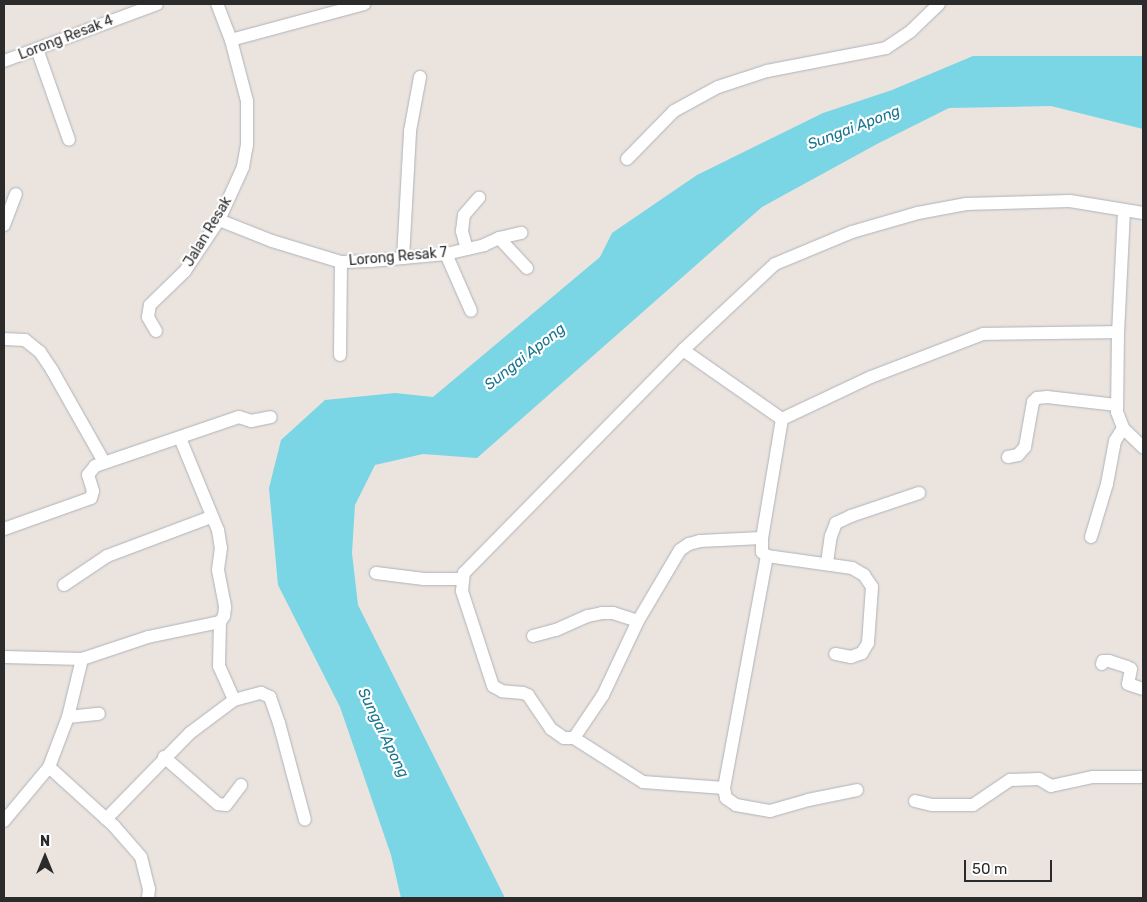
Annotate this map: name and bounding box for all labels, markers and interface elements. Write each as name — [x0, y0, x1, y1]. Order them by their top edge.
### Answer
street label: Lorong Resak 4 — [16, 12, 116, 64]
water label: Sungai Apong — [805, 102, 903, 154]
street label: Jalan Resak — [181, 194, 235, 270]
street label: Lorong Resak 7 — [348, 244, 448, 270]
water label: Sungai Apong — [481, 320, 569, 394]
water label: Sungai Apong — [353, 685, 413, 781]
north arrow — [20, 832, 70, 882]
text: N — [40, 833, 50, 850]
scale bar — [967, 850, 1054, 882]
text: 50 m — [972, 860, 1007, 878]

